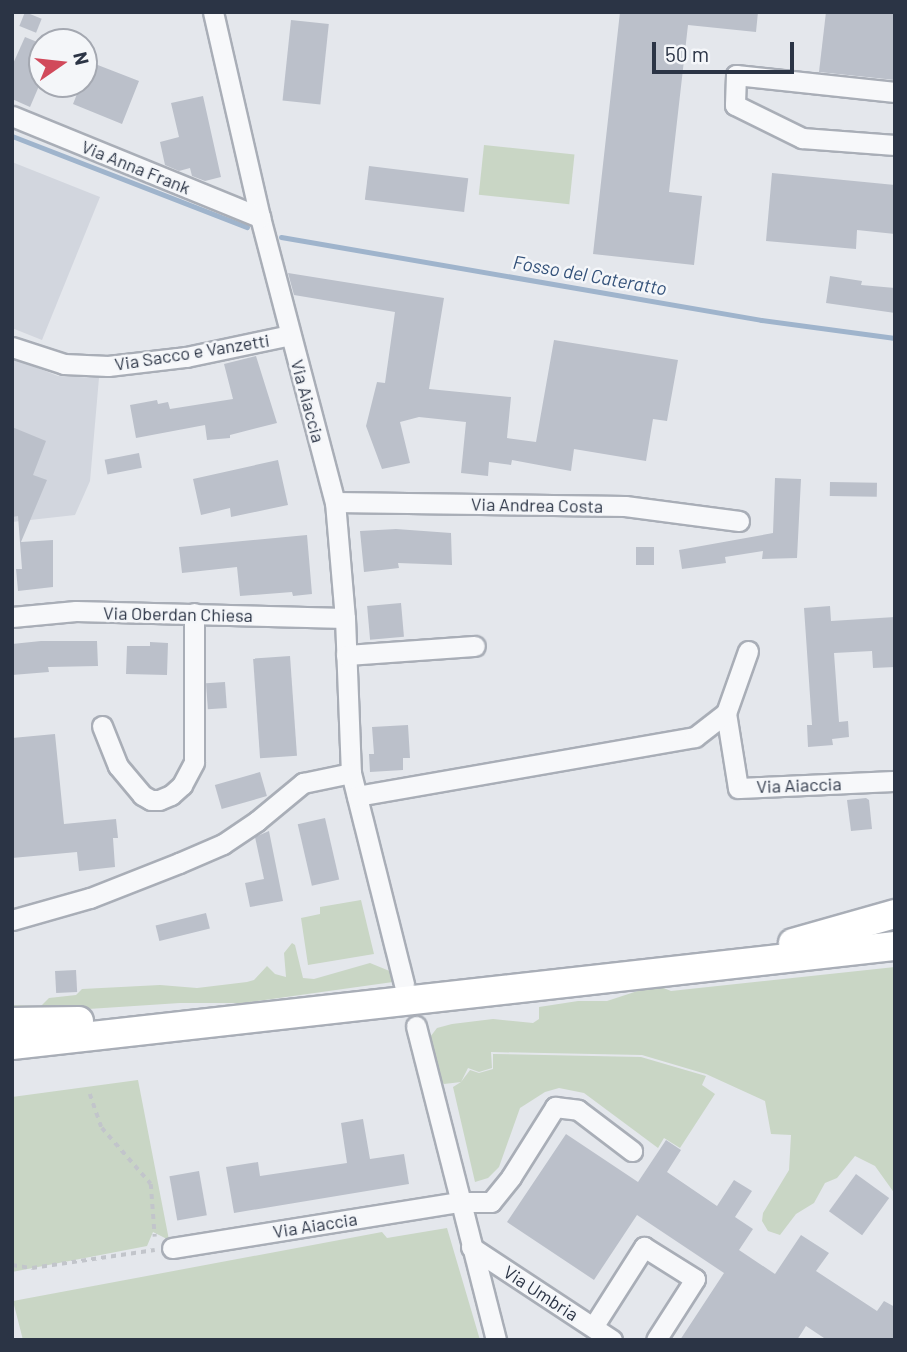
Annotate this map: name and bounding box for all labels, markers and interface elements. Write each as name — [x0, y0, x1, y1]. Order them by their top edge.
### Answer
north arrow — [28, 28, 98, 98]
scale bar — [655, 28, 797, 72]
text: 50 m — [665, 41, 709, 66]
text: N — [69, 49, 95, 67]
street label: Via Anna Frank — [78, 135, 194, 199]
water label: Fosso del Cateratto — [511, 250, 669, 300]
street label: Via Sacco e Vanzetti — [113, 329, 271, 375]
street label: Via Aiaccia — [287, 357, 329, 445]
street label: Via Andrea Costa — [471, 493, 603, 517]
street label: Via Oberdan Chiesa — [103, 602, 253, 626]
street label: Via Aiaccia — [756, 773, 842, 797]
street label: Via Aiaccia — [271, 1208, 359, 1242]
street label: Via Umbria — [500, 1261, 582, 1325]

